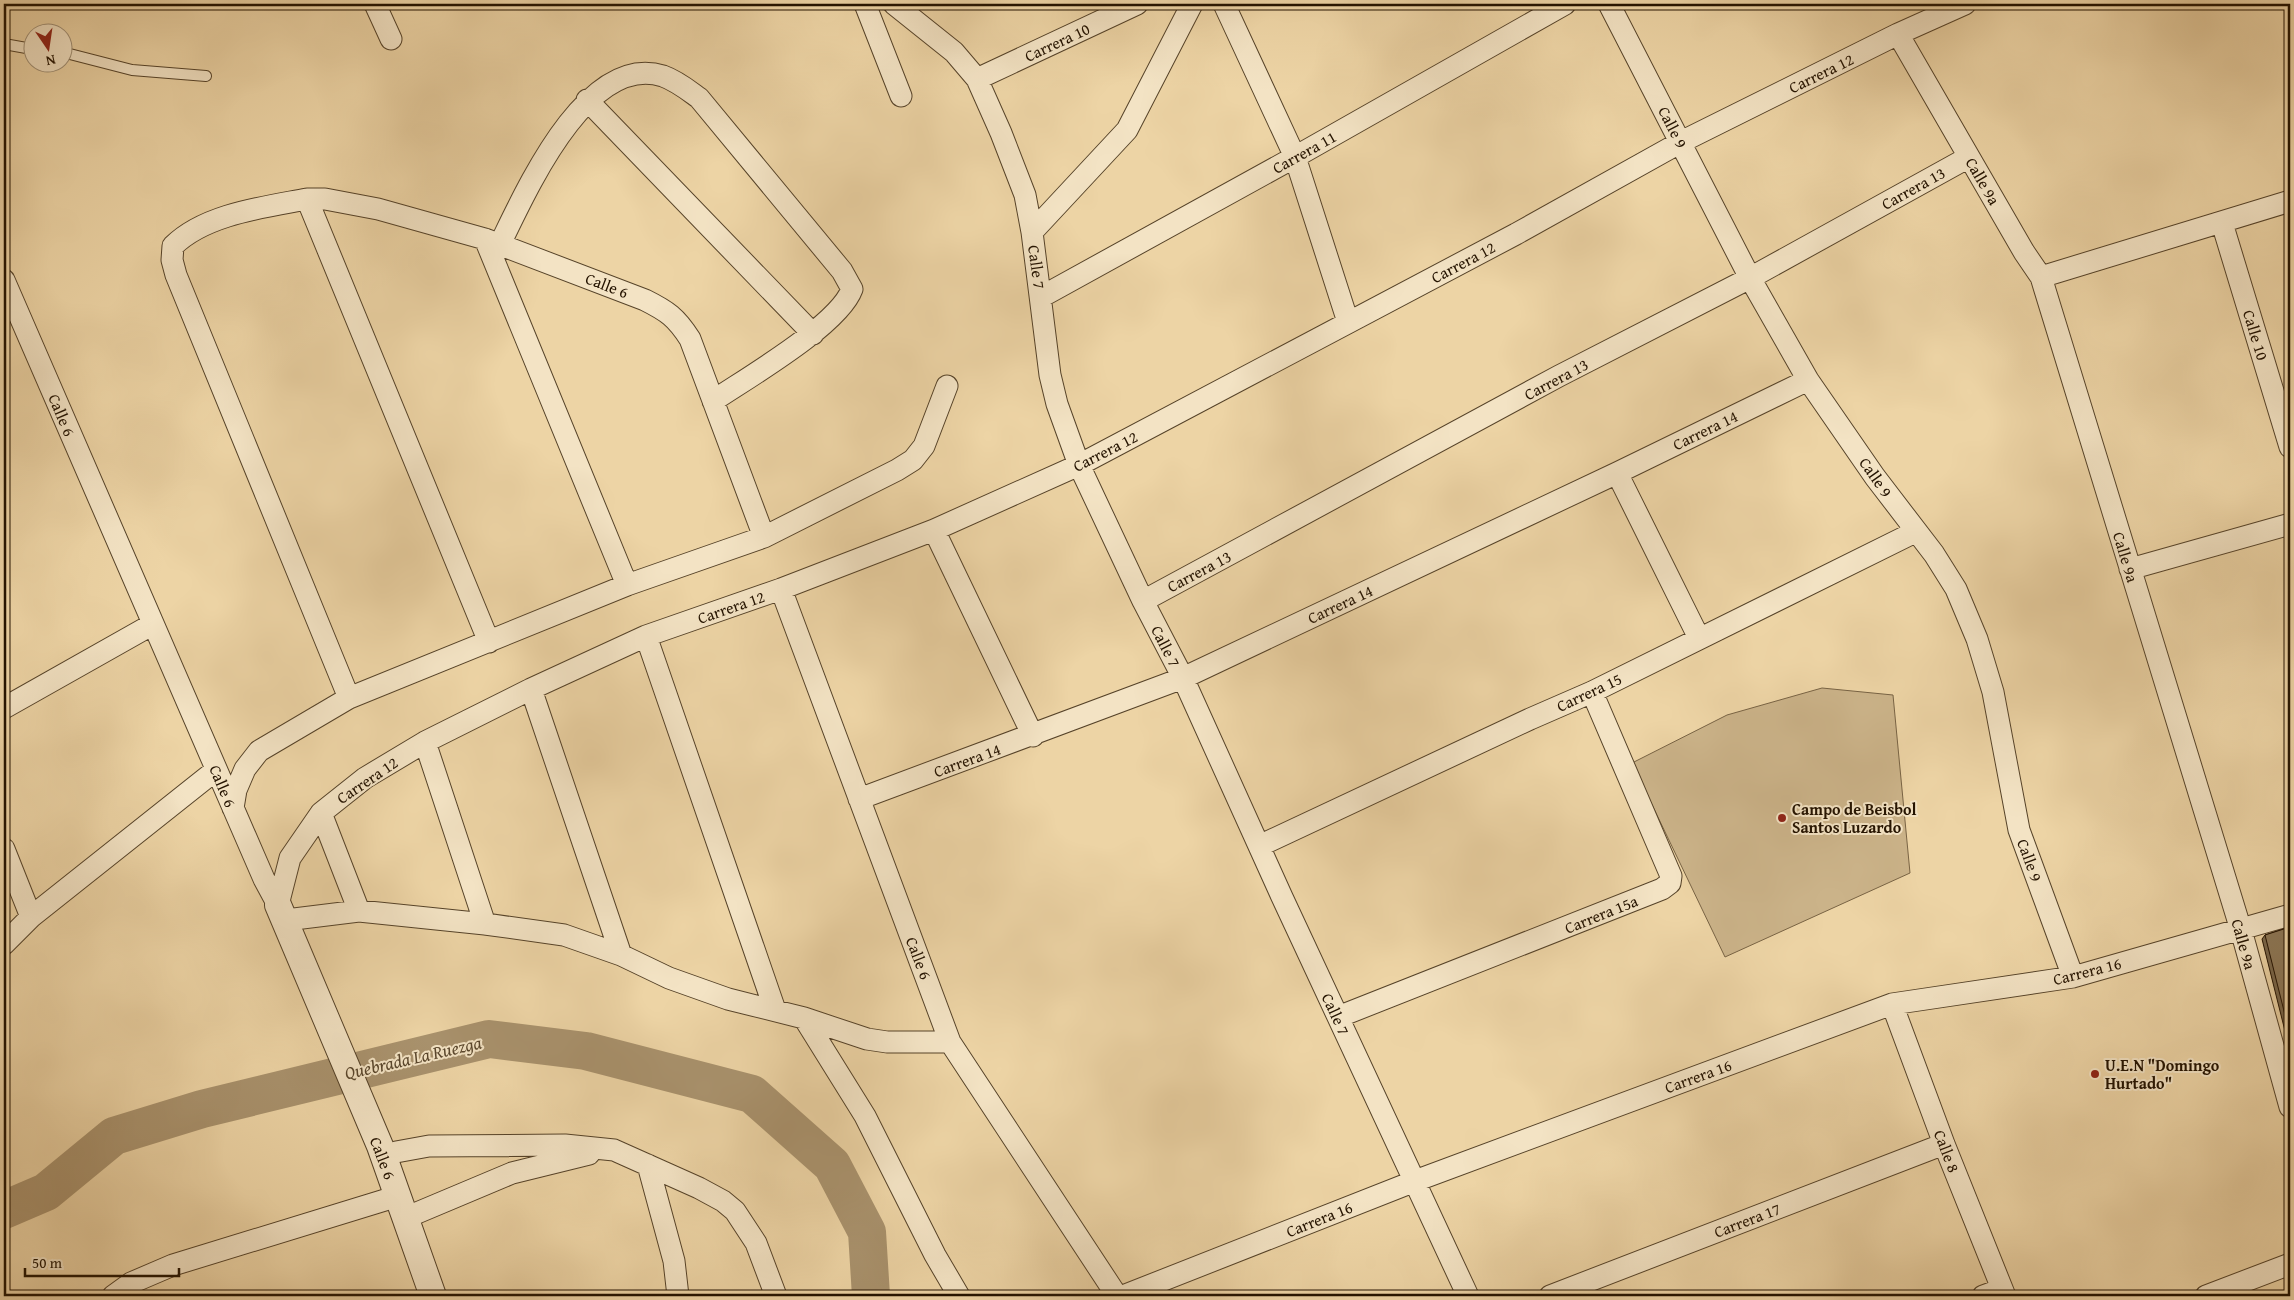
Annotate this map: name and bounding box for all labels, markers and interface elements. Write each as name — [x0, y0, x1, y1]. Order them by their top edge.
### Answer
street label: Carrera 10 — [1020, 16, 1094, 68]
north arrow — [22, 22, 72, 72]
street label: Carrera 12 — [1784, 47, 1858, 99]
text: N — [43, 50, 58, 72]
street label: Calle 9 — [1652, 102, 1694, 152]
street label: Carrera 11 — [1268, 125, 1340, 179]
street label: Calle 9a — [1960, 153, 2006, 210]
street label: Carrera 13 — [1877, 161, 1949, 215]
street label: Carrera 12 — [1427, 235, 1499, 289]
street label: Calle 7 — [1022, 244, 1052, 291]
street label: Calle 6 — [582, 266, 632, 304]
street label: Calle 10 — [2237, 307, 2275, 363]
street label: Carrera 13 — [1520, 352, 1592, 406]
street label: Calle 6 — [42, 390, 82, 440]
street label: Carrera 14 — [1668, 404, 1742, 456]
street label: Carrera 12 — [1069, 424, 1141, 478]
street label: Calle 9 — [1854, 452, 1899, 502]
street label: Calle 9a — [2107, 529, 2145, 586]
street label: Carrera 13 — [1163, 544, 1235, 598]
street label: Carrera 14 — [1303, 578, 1377, 630]
street label: Carrera 12 — [694, 584, 768, 630]
street label: Calle 7 — [1145, 621, 1187, 671]
street label: Carrera 15 — [1552, 666, 1626, 718]
street label: Carrera 14 — [930, 737, 1004, 783]
street label: Carrera 12 — [331, 751, 403, 809]
street label: Calle 6 — [203, 761, 243, 811]
place label: Campo de Beisbol Santos Luzardo — [1792, 797, 1917, 839]
marker: Campo de Beisbol Santos Luzardo — [1776, 812, 1788, 824]
street label: Calle 9 — [2011, 835, 2049, 885]
street label: Carrera 15a — [1561, 888, 1642, 940]
street label: Calle 9a — [2225, 916, 2263, 972]
street label: Calle 6 — [900, 933, 938, 983]
street label: Carrera 16 — [2050, 951, 2124, 991]
street label: Calle 7 — [1316, 989, 1356, 1039]
water label: Quebrada La Ruezga — [342, 1028, 485, 1086]
street label: Carrera 16 — [1661, 1053, 1735, 1099]
place label: U.E.N "Domingo Hurtado" — [2105, 1053, 2220, 1095]
marker: U.E.N "Domingo Hurtado" — [2089, 1068, 2101, 1080]
street label: Calle 8 — [1928, 1126, 1966, 1176]
street label: Calle 6 — [364, 1133, 402, 1183]
street label: Carrera 16 — [1282, 1195, 1356, 1243]
street label: Carrera 17 — [1710, 1196, 1784, 1244]
scale bar — [25, 1245, 179, 1277]
text: 50 m — [32, 1252, 63, 1273]

